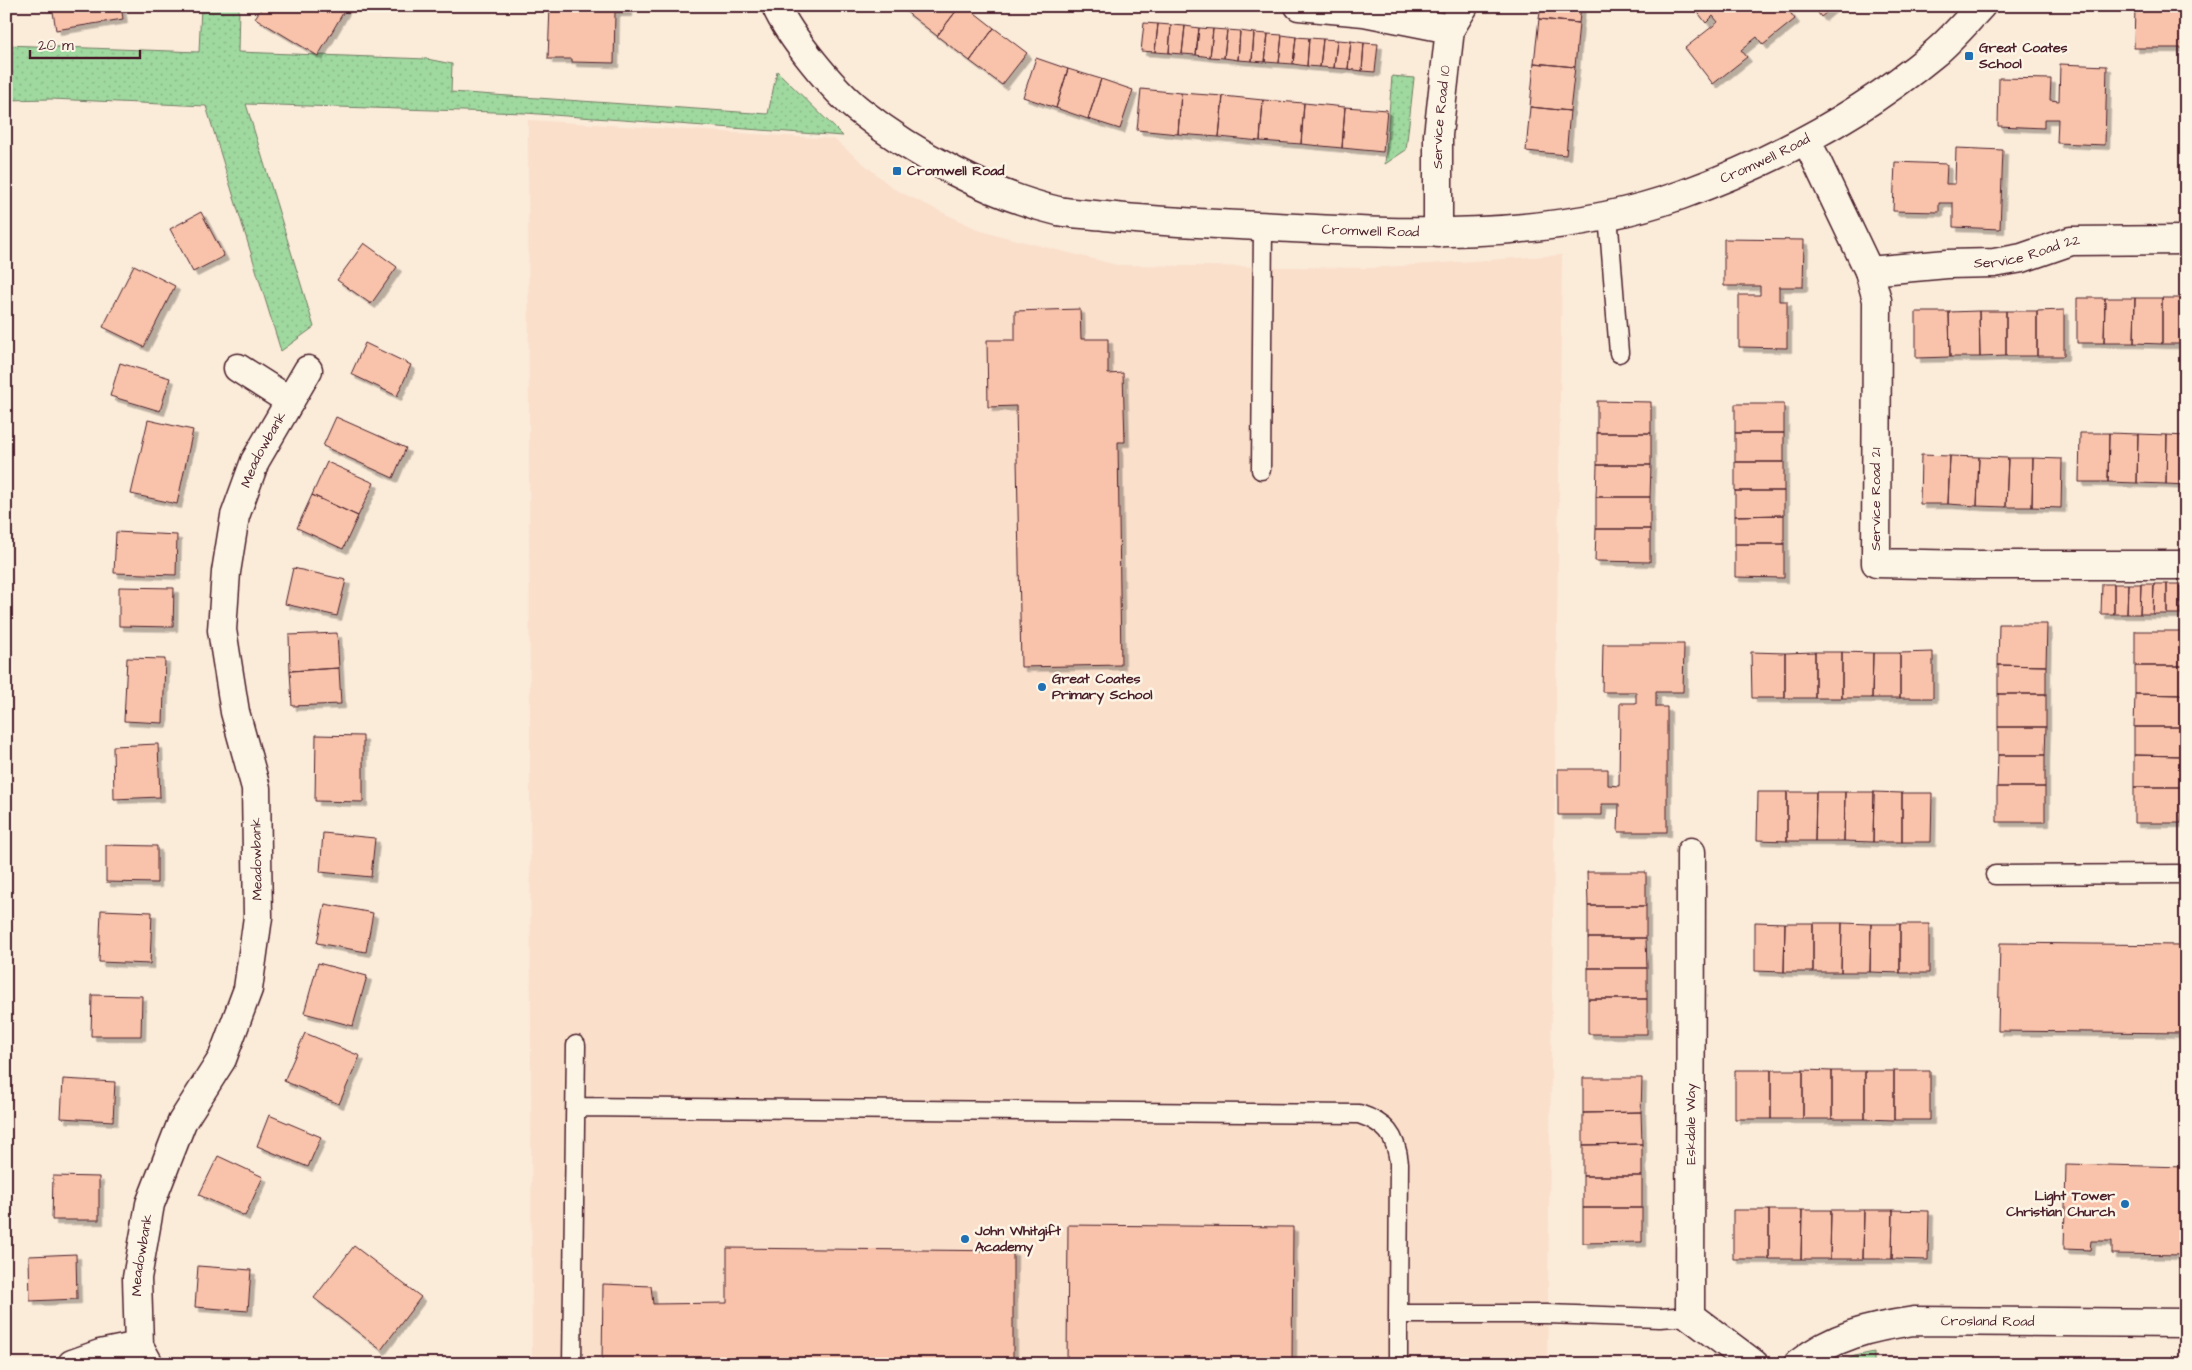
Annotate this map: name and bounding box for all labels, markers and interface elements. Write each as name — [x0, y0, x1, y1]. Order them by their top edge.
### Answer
scale bar — [30, 28, 140, 60]
text: 20 m — [38, 35, 74, 56]
place label: Great Coates School — [1978, 38, 2068, 74]
marker: Great Coates School — [1963, 50, 1975, 62]
street label: Service Road 10 — [1428, 64, 1456, 169]
street label: Cromwell Road — [1717, 129, 1814, 189]
place label: Cromwell Road — [907, 161, 1005, 181]
marker: Cromwell Road — [891, 165, 903, 177]
street label: Cromwell Road — [1321, 219, 1419, 242]
street label: Service Road 22 — [1974, 231, 2080, 273]
street label: Meadowbank — [236, 408, 292, 490]
street label: Service Road 21 — [1866, 447, 1886, 551]
place label: Great Coates Primary School — [1052, 669, 1153, 705]
marker: Great Coates Primary School — [1036, 681, 1048, 693]
street label: Meadowbank — [246, 817, 268, 901]
street label: Eskdale Way — [1681, 1083, 1701, 1165]
place label: Light Tower Christian Church — [2006, 1186, 2116, 1222]
marker: Light Tower Christian Church — [2119, 1198, 2131, 1210]
street label: Meadowbank — [127, 1212, 158, 1297]
place label: John Whitgift Academy — [974, 1221, 1061, 1257]
marker: John Whitgift Academy — [959, 1233, 971, 1245]
street label: Crosland Road — [1941, 1311, 2035, 1332]

